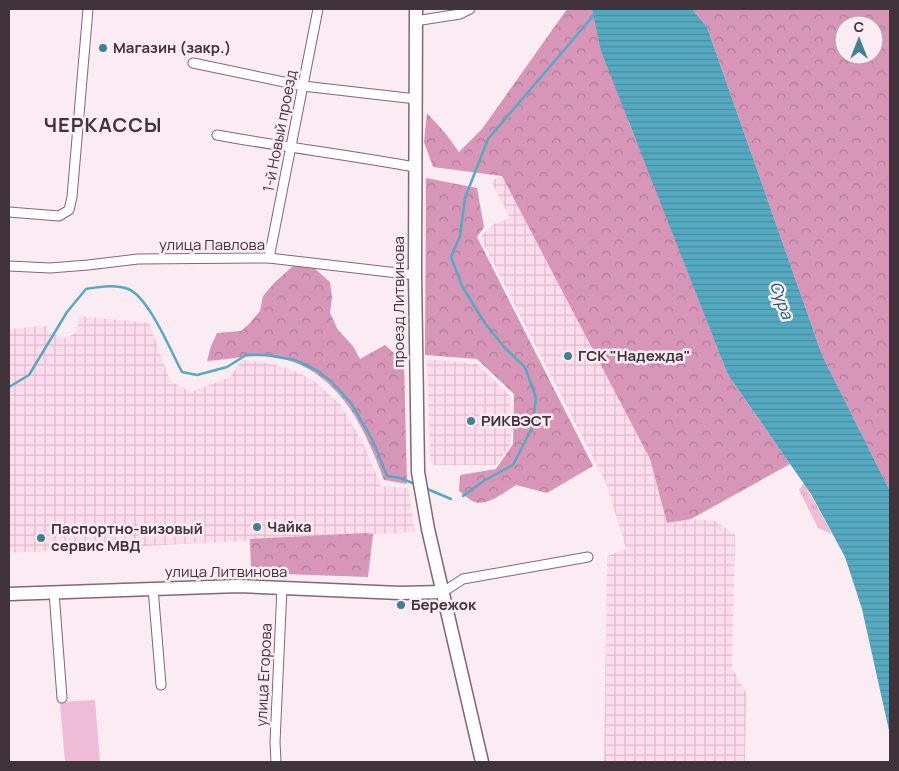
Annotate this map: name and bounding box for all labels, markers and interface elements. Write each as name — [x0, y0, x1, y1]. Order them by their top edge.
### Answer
north arrow — [834, 15, 884, 65]
text: С — [854, 17, 864, 36]
place label: Магазин (закр.) — [113, 37, 231, 58]
marker: Магазин (закр.) — [97, 42, 109, 54]
street label: 1-й Новый проезд — [257, 68, 302, 194]
district label: ЧЕРКАССЫ — [44, 111, 162, 138]
street label: улица Павлова — [159, 234, 265, 255]
street label: проезд Литвинова — [388, 236, 409, 368]
water label: Сура — [765, 278, 799, 323]
place label: ГСК "Надежда" — [578, 345, 690, 366]
marker: ГСК "Надежда" — [562, 350, 574, 362]
place label: РИКВЭСТ — [481, 410, 551, 431]
marker: РИКВЭСТ — [465, 415, 477, 427]
place label: Чайка — [267, 516, 312, 537]
place label: Паспортно-визовый сервис МВД — [51, 518, 203, 556]
marker: Чайка — [251, 521, 263, 533]
marker: Паспортно-визовый сервис МВД — [35, 532, 47, 544]
street label: улица Литвинова — [165, 561, 287, 582]
place label: Бережок — [411, 594, 477, 615]
marker: Бережок — [395, 599, 407, 611]
street label: улица Егорова — [250, 623, 277, 727]

